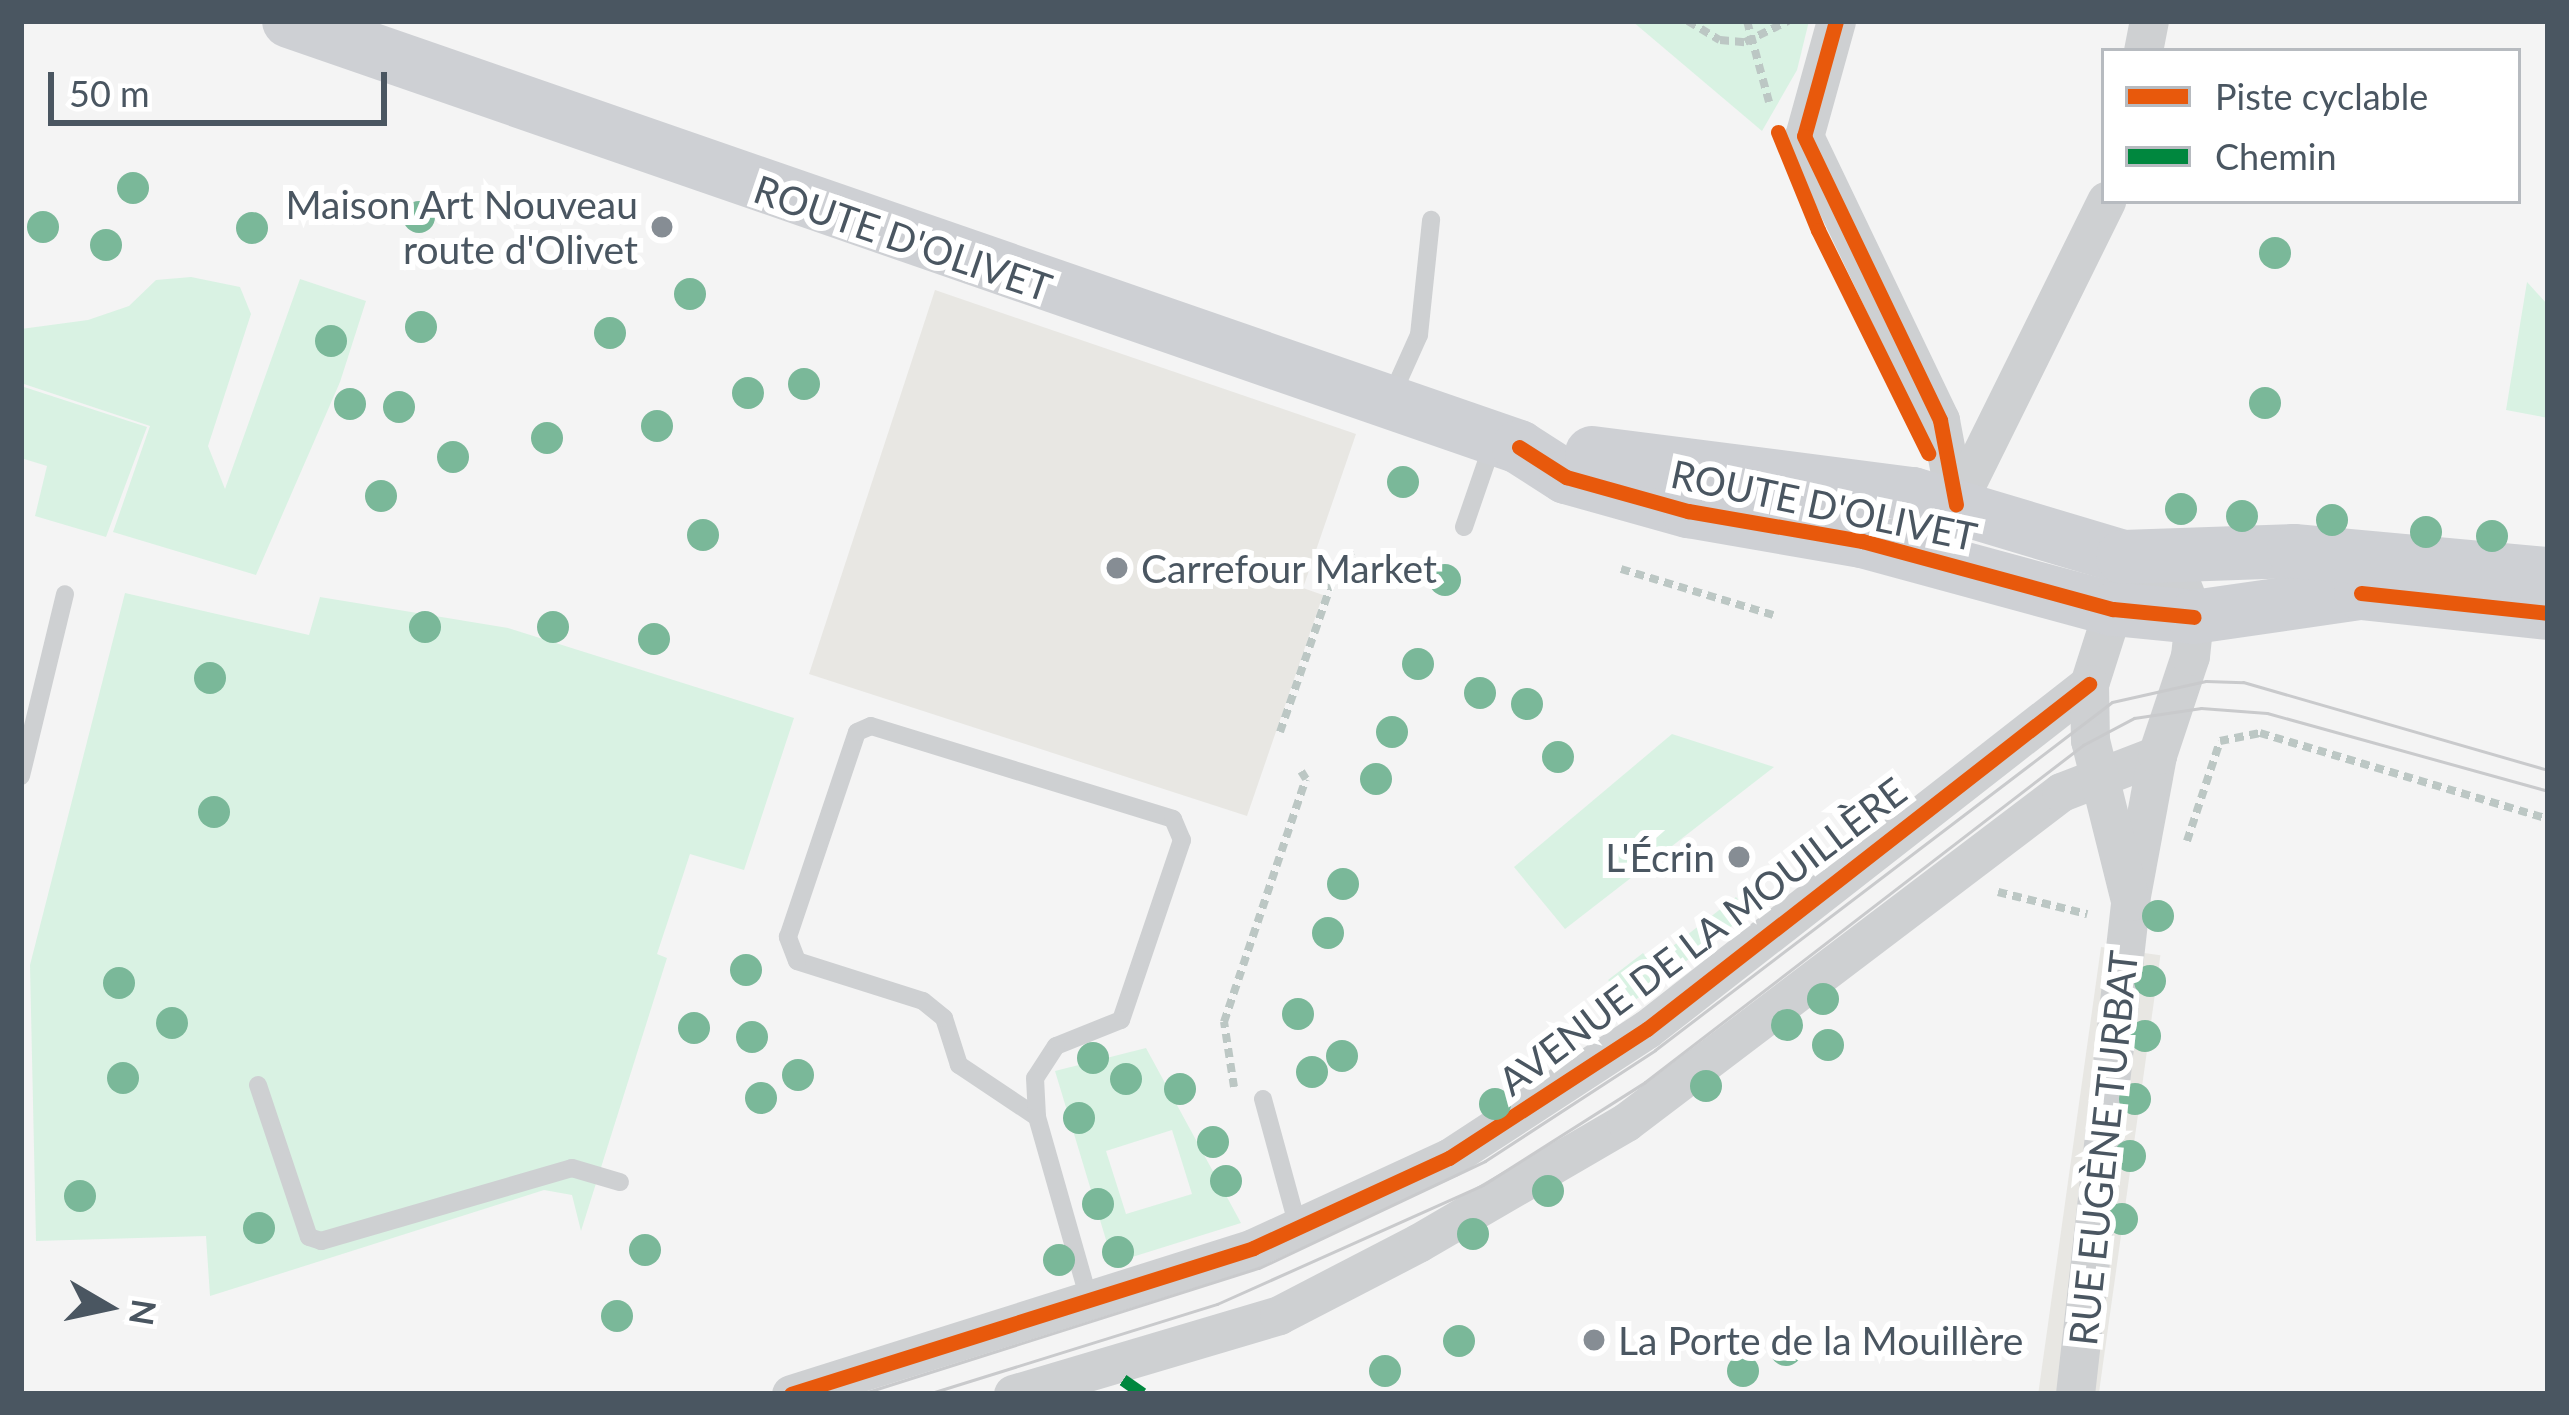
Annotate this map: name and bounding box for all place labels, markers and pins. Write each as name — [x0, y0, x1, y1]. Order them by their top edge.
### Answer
place label: Maison Art Nouveau route d'Olivet — [284, 182, 638, 273]
marker: Maison Art Nouveau route d'Olivet — [649, 214, 675, 240]
place label: Carrefour Market — [1141, 545, 1438, 591]
marker: Carrefour Market — [1104, 555, 1130, 581]
place label: L'Écrin — [1605, 834, 1715, 880]
marker: L'Écrin — [1726, 844, 1752, 870]
place label: La Porte de la Mouillère — [1618, 1317, 2023, 1363]
marker: La Porte de la Mouillère — [1581, 1327, 1607, 1353]

